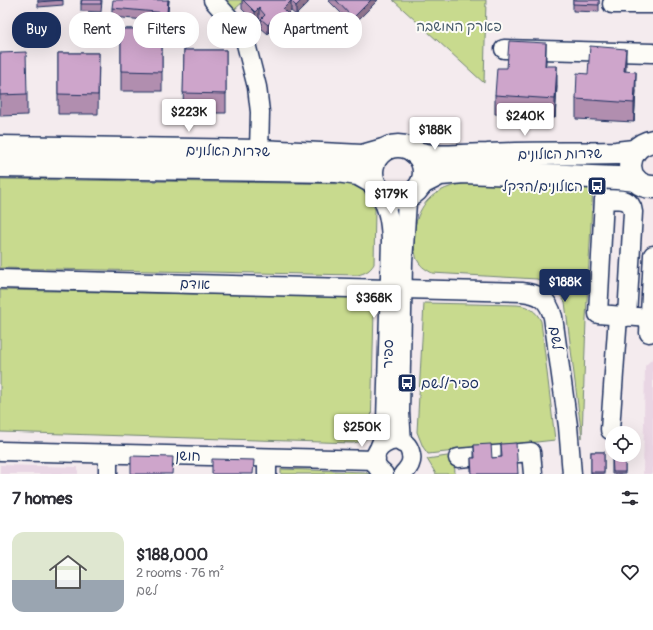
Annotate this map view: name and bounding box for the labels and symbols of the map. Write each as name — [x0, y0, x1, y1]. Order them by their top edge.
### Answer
park label: פארק המושבה — [416, 18, 502, 35]
pin: $223K — [161, 99, 217, 133]
pin: $240K — [497, 103, 553, 137]
pin: $188K — [407, 117, 463, 151]
street label: שדרות האלונים — [186, 142, 271, 160]
street label: שדרות האלונים — [518, 145, 603, 163]
bus stop icon: האלונים/הדקל — [586, 175, 608, 197]
place label: האלונים/הדקל — [502, 178, 583, 195]
pin: $179K — [363, 181, 419, 215]
pin: $188K — [537, 269, 593, 303]
street label: אודם — [180, 275, 210, 293]
pin: $368K — [346, 285, 402, 319]
street label: לשם — [546, 325, 566, 351]
street label: ספיר — [379, 339, 397, 369]
bus stop icon: ספיר/לשם — [396, 372, 418, 394]
place label: ספיר/לשם — [421, 375, 479, 392]
pin: $250K — [334, 414, 390, 448]
street label: חושן — [175, 447, 201, 465]

